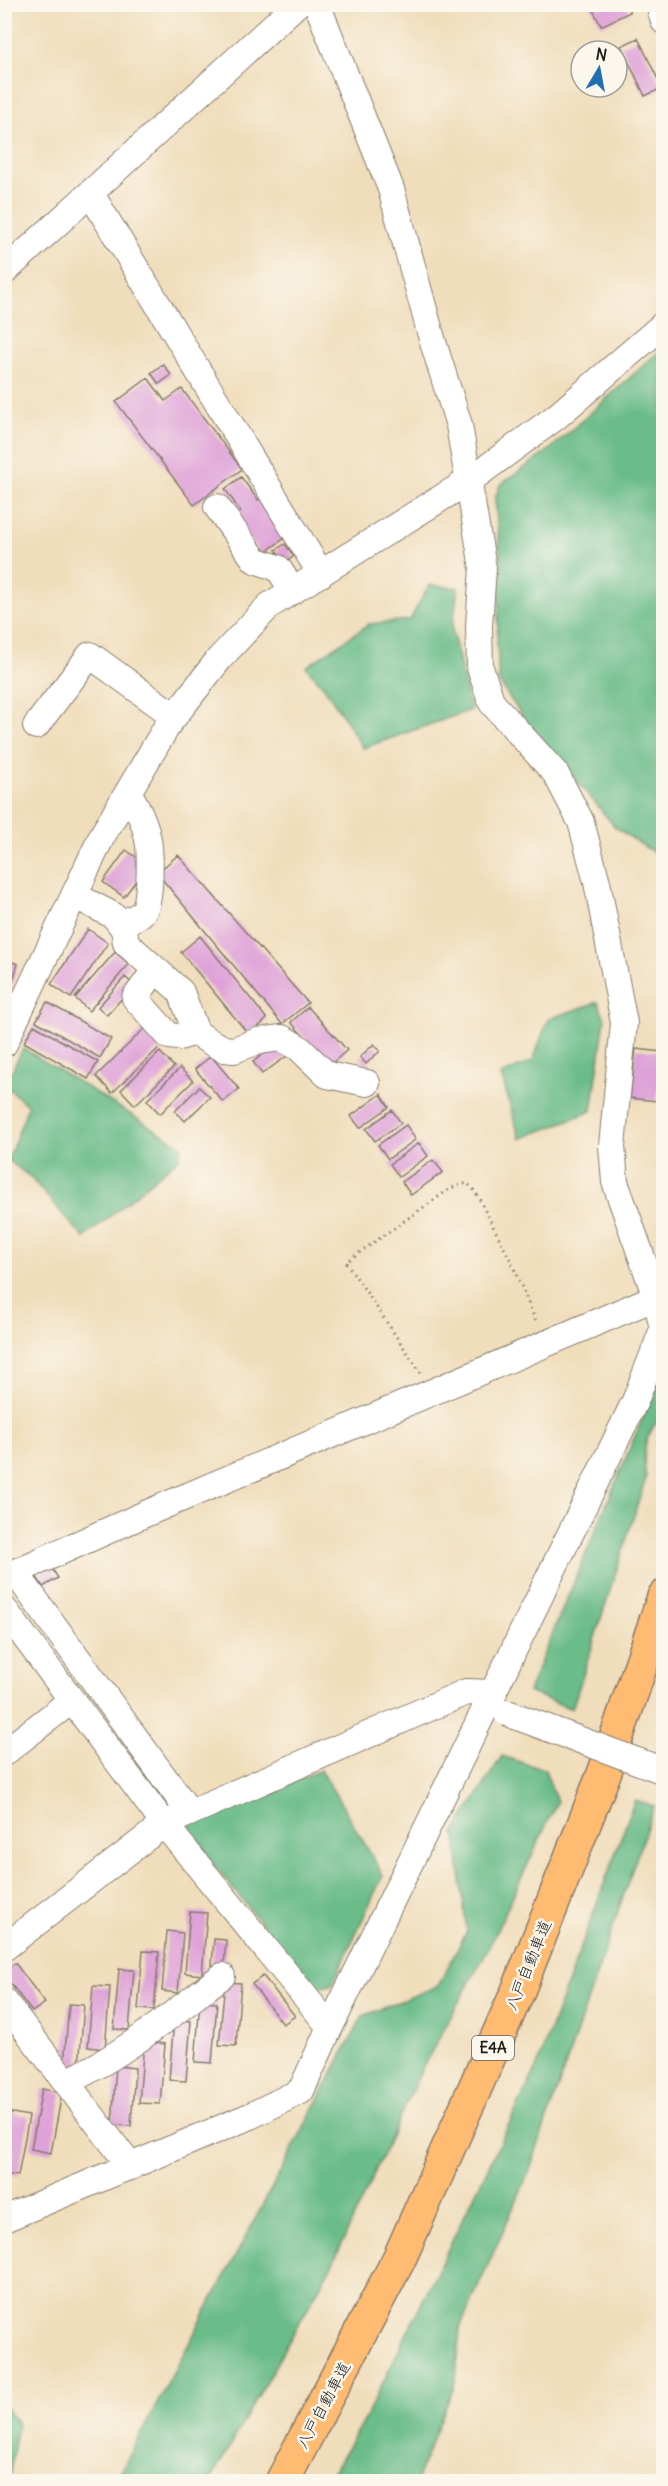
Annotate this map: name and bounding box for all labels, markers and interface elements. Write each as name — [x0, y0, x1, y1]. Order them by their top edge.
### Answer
north arrow — [569, 39, 629, 99]
text: N — [594, 43, 609, 65]
street label: 八戸自動車道 — [501, 1917, 555, 2013]
road number: E4A — [472, 2036, 514, 2060]
street label: 八戸自動車道 — [292, 2358, 354, 2452]

